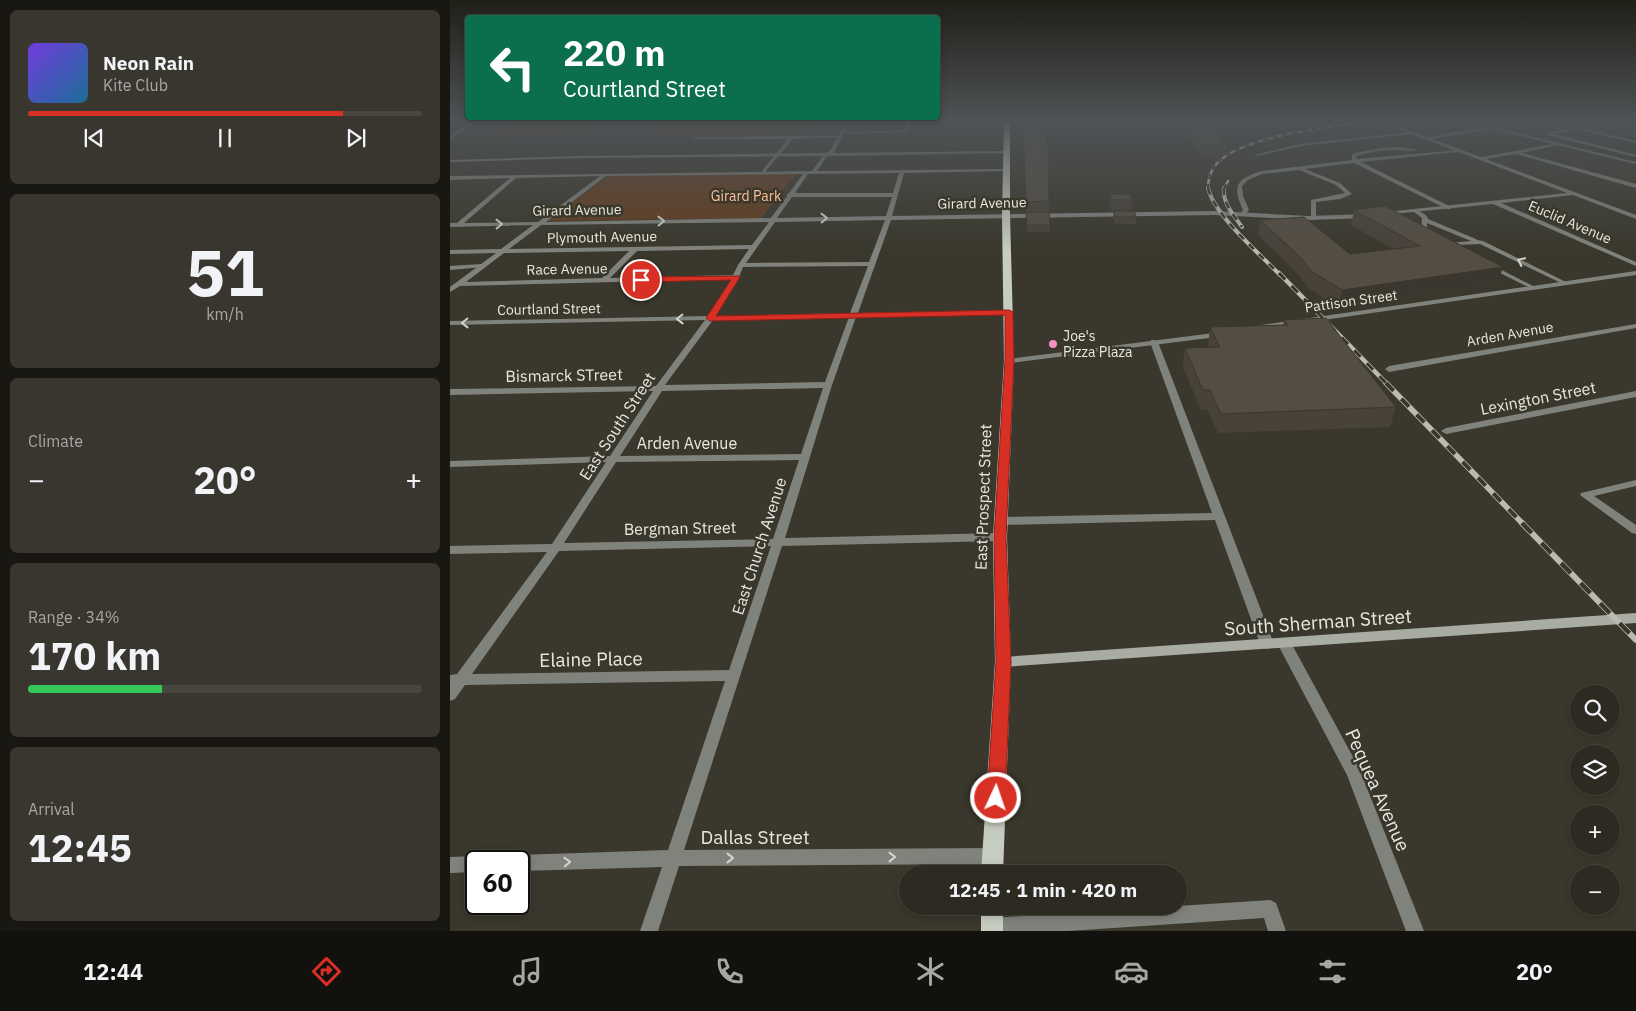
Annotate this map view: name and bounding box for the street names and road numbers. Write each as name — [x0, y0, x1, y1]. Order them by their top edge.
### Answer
street label: Girard Avenue — [937, 193, 1027, 213]
street label: Euclid Avenue — [1526, 196, 1615, 248]
street label: Girard Avenue — [532, 200, 622, 220]
street label: Plymouth Avenue — [547, 227, 657, 247]
street label: Race Avenue — [526, 259, 608, 279]
street label: Pattison Street — [1304, 286, 1399, 316]
street label: Courtland Street — [497, 299, 601, 319]
street label: Arden Avenue — [1465, 317, 1555, 350]
street label: Bismarck STreet — [505, 364, 623, 386]
street label: East South Street — [575, 368, 659, 484]
street label: Lexington Street — [1478, 377, 1598, 419]
street label: East Prospect Street — [970, 423, 996, 571]
street label: Arden Avenue — [637, 433, 737, 453]
street label: East Church Avenue — [727, 475, 791, 617]
street label: Bergman Street — [624, 517, 736, 539]
street label: South Sherman Street — [1224, 603, 1412, 641]
street label: Elaine Place — [539, 646, 643, 672]
street label: Pequea Avenue — [1340, 725, 1416, 855]
street label: Dallas Street — [700, 825, 810, 849]

